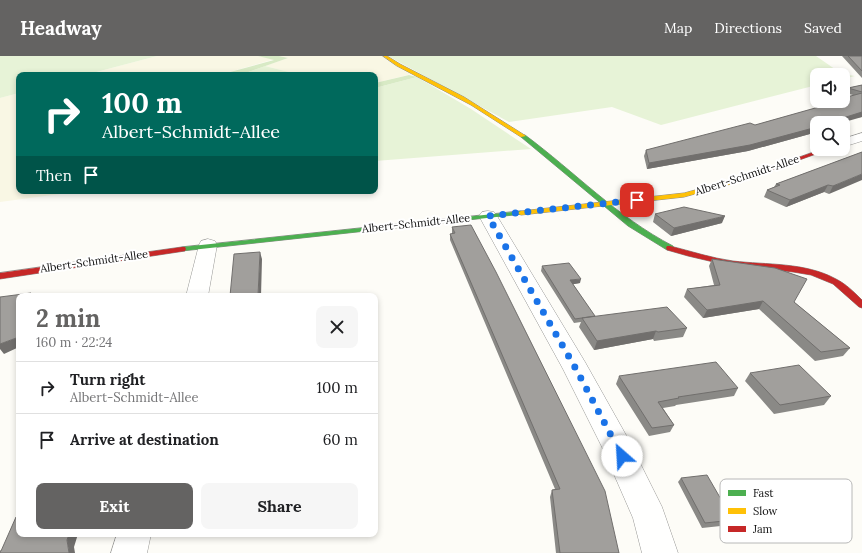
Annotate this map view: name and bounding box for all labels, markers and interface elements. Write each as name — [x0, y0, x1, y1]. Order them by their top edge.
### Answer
text: Headway — [20, 16, 102, 40]
text: Map — [664, 19, 692, 37]
text: Directions — [714, 19, 782, 37]
text: Saved — [804, 19, 842, 37]
map controls — [810, 68, 850, 156]
button: sound — [810, 68, 850, 108]
text: 100 m — [102, 85, 182, 121]
icon: right — [36, 88, 88, 140]
button: search — [810, 116, 850, 156]
text: Albert-Schmidt-Allee — [102, 120, 280, 143]
street label: Albert-Schmidt-Allee — [692, 152, 801, 199]
icon: arrive — [80, 164, 102, 186]
text: Then — [36, 166, 72, 185]
pin — [620, 183, 654, 217]
icon: arrive — [626, 189, 648, 211]
street label: Albert-Schmidt-Allee — [360, 210, 471, 236]
street label: Albert-Schmidt-Allee — [38, 246, 149, 276]
text: 2 min — [36, 303, 100, 334]
button: close — [316, 306, 358, 348]
text: 160 m · 22:24 — [36, 334, 112, 351]
text: Turn right — [70, 370, 146, 389]
icon: right — [36, 377, 58, 399]
text: 100 m — [317, 378, 358, 397]
text: Albert-Schmidt-Allee — [70, 389, 199, 406]
icon: arrive — [36, 429, 58, 451]
text: Arrive at destination — [70, 430, 219, 449]
text: 60 m — [323, 430, 358, 449]
position arrow — [601, 435, 643, 477]
legend — [720, 479, 852, 543]
button: Exit — [36, 483, 193, 529]
button: Share — [201, 483, 358, 529]
text: Fast — [753, 486, 774, 500]
text: Slow — [753, 504, 778, 518]
text: Jam — [752, 522, 773, 536]

